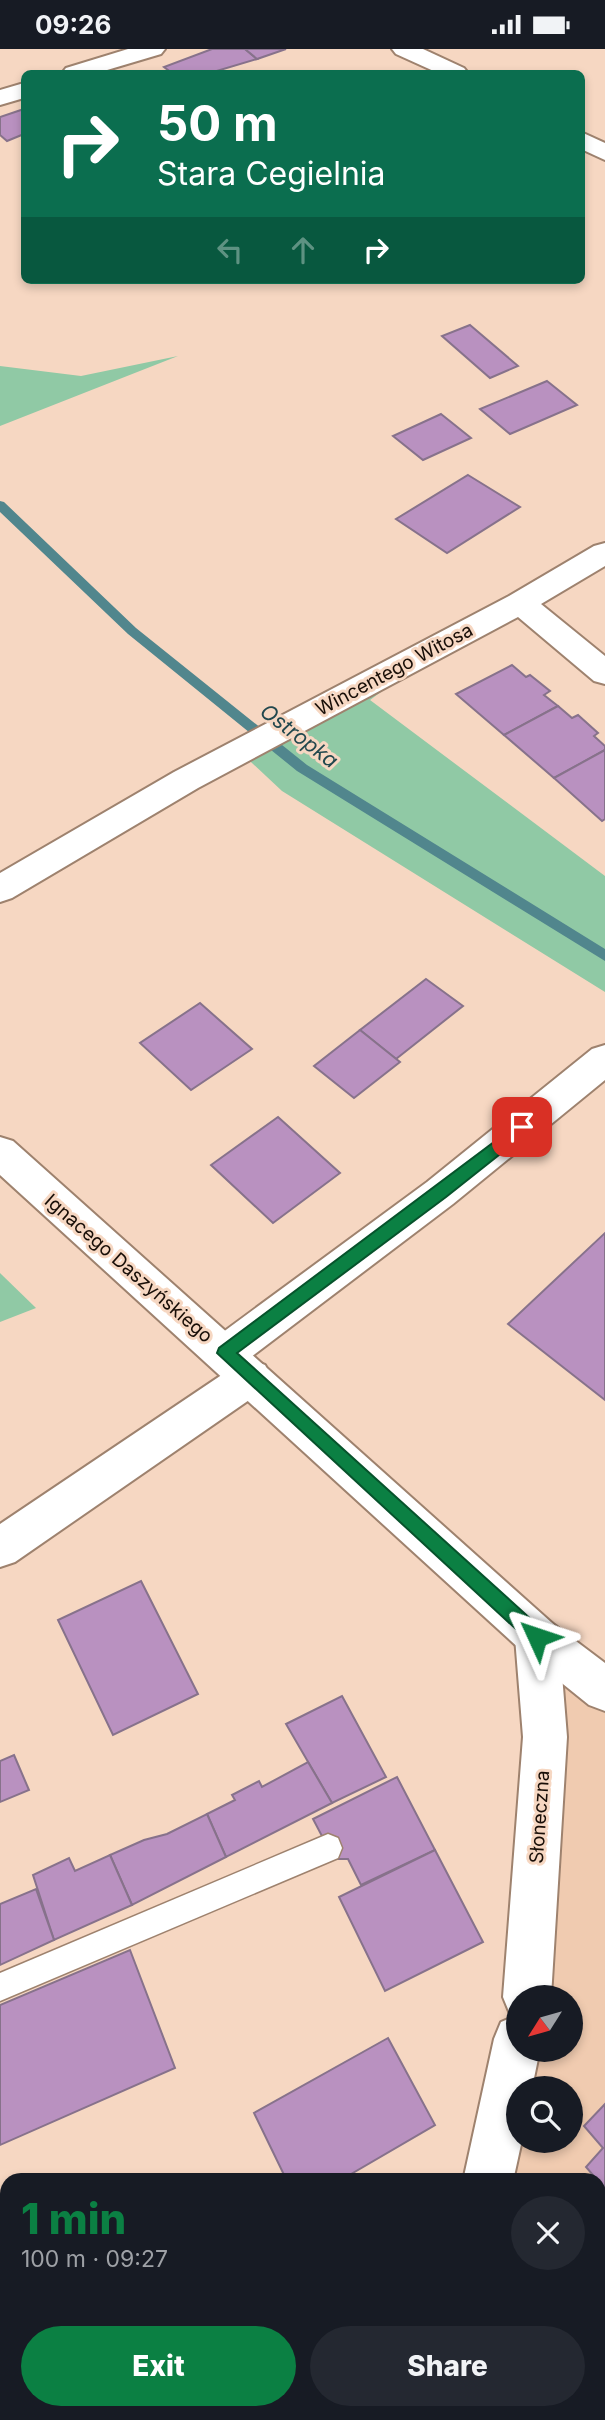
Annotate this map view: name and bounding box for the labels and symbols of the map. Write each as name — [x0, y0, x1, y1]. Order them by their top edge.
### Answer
street label: Wincentego Witosa — [312, 618, 477, 721]
water label: Ostropka — [255, 698, 343, 773]
pin — [492, 1097, 552, 1157]
street label: Ignacego Daszyńskiego — [40, 1189, 217, 1348]
position arrow — [500, 1600, 574, 1674]
street label: Słoneczna — [525, 1770, 554, 1864]
north arrow — [506, 1985, 583, 2061]

